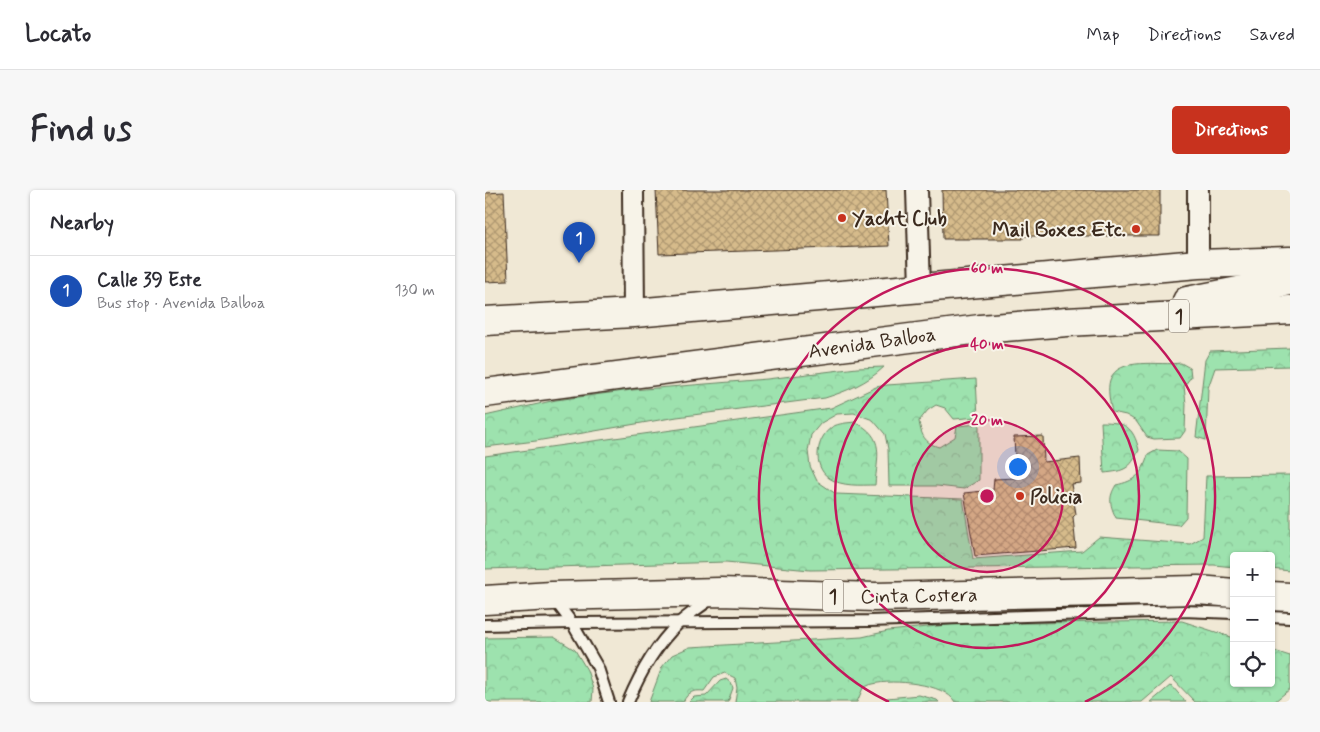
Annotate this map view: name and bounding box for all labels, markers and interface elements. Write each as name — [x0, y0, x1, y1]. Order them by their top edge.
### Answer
text: Locato — [25, 19, 91, 50]
text: Map — [1087, 23, 1120, 47]
text: Directions — [1148, 23, 1222, 47]
text: Saved — [1250, 23, 1295, 47]
button: Directions — [1172, 106, 1290, 154]
text: Find us — [30, 107, 132, 153]
place label: Yacht Club — [852, 206, 947, 233]
text: Nearby — [50, 209, 114, 237]
marker: Yacht Club — [836, 212, 848, 224]
place label: Mail Boxes Etc. — [992, 217, 1126, 244]
pin: 1 — [563, 222, 595, 263]
marker: Mail Boxes Etc. — [1130, 223, 1142, 235]
text: 60 m — [971, 259, 1003, 279]
text: Calle 39 Este — [97, 268, 202, 293]
text: 1 — [62, 280, 70, 301]
text: 130 m — [394, 280, 435, 301]
text: Bus stop · Avenida Balboa — [97, 293, 265, 314]
road number: 1 — [1169, 300, 1189, 332]
street label: Avenida Balboa — [807, 321, 938, 366]
text: 40 m — [970, 335, 1004, 355]
text: 20 m — [971, 411, 1003, 431]
your location — [1005, 454, 1031, 480]
place label: Policia — [1030, 484, 1082, 511]
centre of rings — [978, 487, 996, 505]
marker: Policia — [1014, 490, 1026, 502]
map controls — [1230, 552, 1275, 687]
button: + — [1230, 552, 1275, 597]
road number: 1 — [823, 580, 843, 612]
street label: Cinta Costera — [860, 582, 978, 611]
button: − — [1230, 597, 1275, 642]
button: locate — [1230, 642, 1275, 687]

